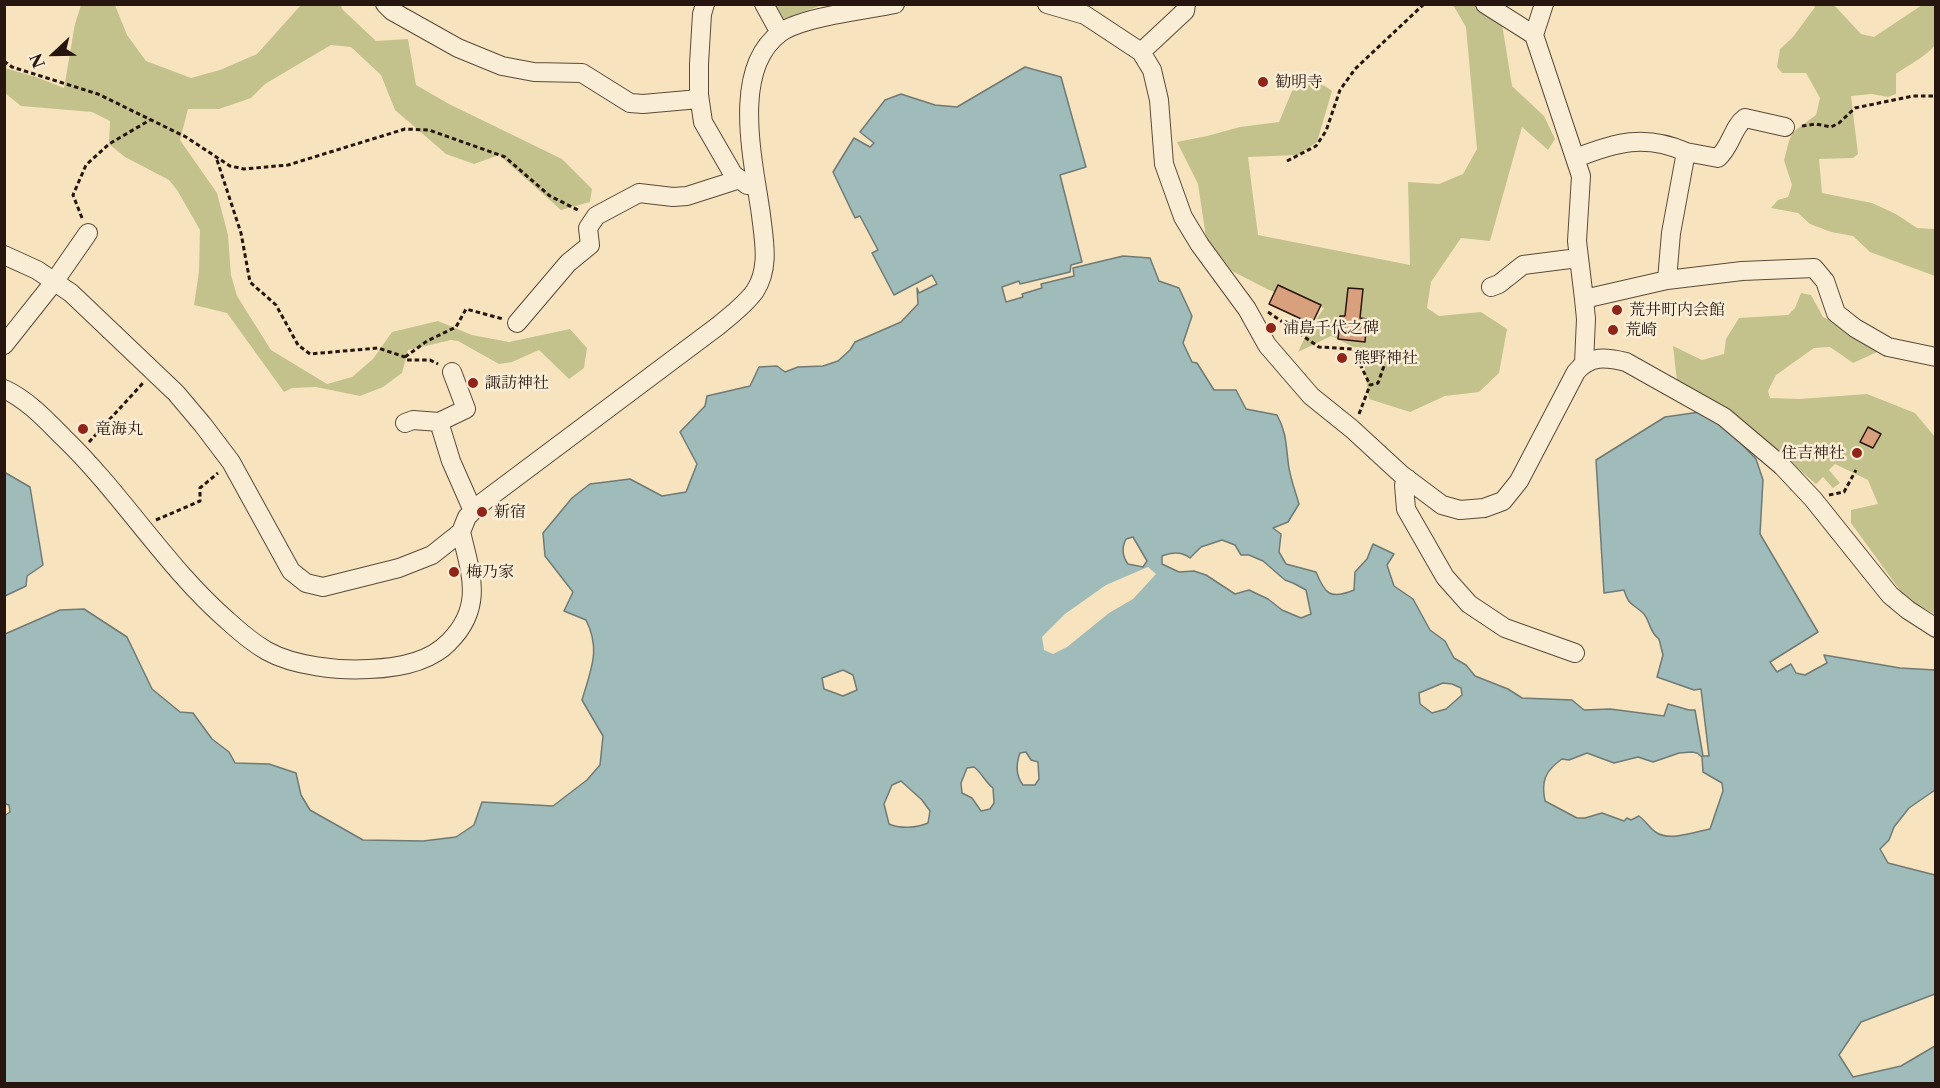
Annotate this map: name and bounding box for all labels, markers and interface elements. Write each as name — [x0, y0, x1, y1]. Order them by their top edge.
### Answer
north arrow — [24, 24, 84, 84]
text: N — [25, 51, 49, 71]
place label: 勧明寺 — [1275, 72, 1323, 92]
marker: 勧明寺 — [1256, 75, 1270, 89]
place label: 荒井町内会館 — [1629, 300, 1725, 320]
marker: 荒井町内会館 — [1610, 303, 1624, 317]
place label: 浦島千代之碑 — [1283, 318, 1379, 338]
place label: 荒崎 — [1625, 320, 1657, 340]
marker: 浦島千代之碑 — [1264, 321, 1278, 335]
marker: 荒崎 — [1606, 323, 1620, 337]
place label: 熊野神社 — [1354, 348, 1418, 368]
marker: 熊野神社 — [1335, 351, 1349, 365]
place label: 諏訪神社 — [485, 373, 549, 393]
marker: 諏訪神社 — [466, 376, 480, 390]
place label: 竜海丸 — [95, 419, 143, 439]
marker: 竜海丸 — [76, 422, 90, 436]
place label: 住吉神社 — [1781, 443, 1845, 463]
marker: 住吉神社 — [1850, 446, 1864, 460]
place label: 新宿 — [494, 502, 526, 522]
marker: 新宿 — [475, 505, 489, 519]
place label: 梅乃家 — [466, 562, 514, 582]
marker: 梅乃家 — [447, 565, 461, 579]

